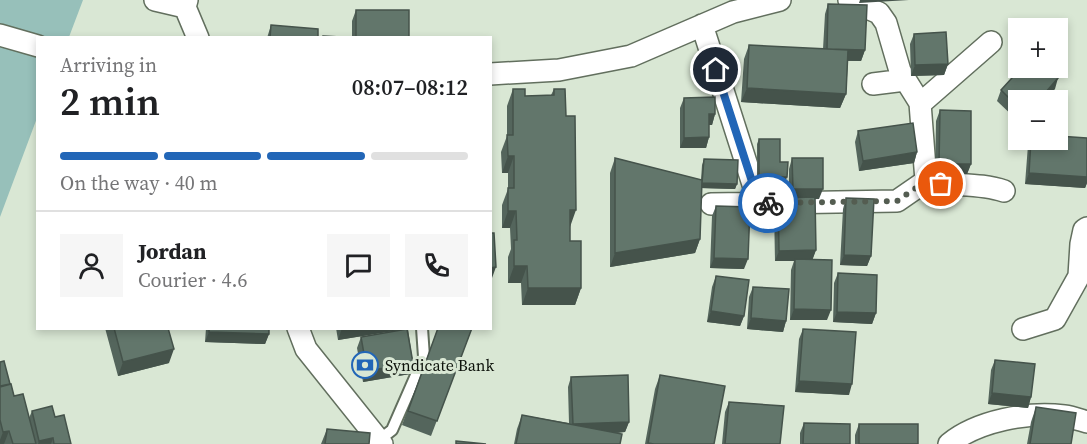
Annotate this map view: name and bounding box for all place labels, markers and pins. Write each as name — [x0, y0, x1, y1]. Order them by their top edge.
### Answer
pin — [690, 44, 741, 95]
pin — [915, 158, 966, 209]
bank icon: Syndicate Bank — [350, 350, 380, 380]
place label: Syndicate Bank — [385, 354, 494, 376]

